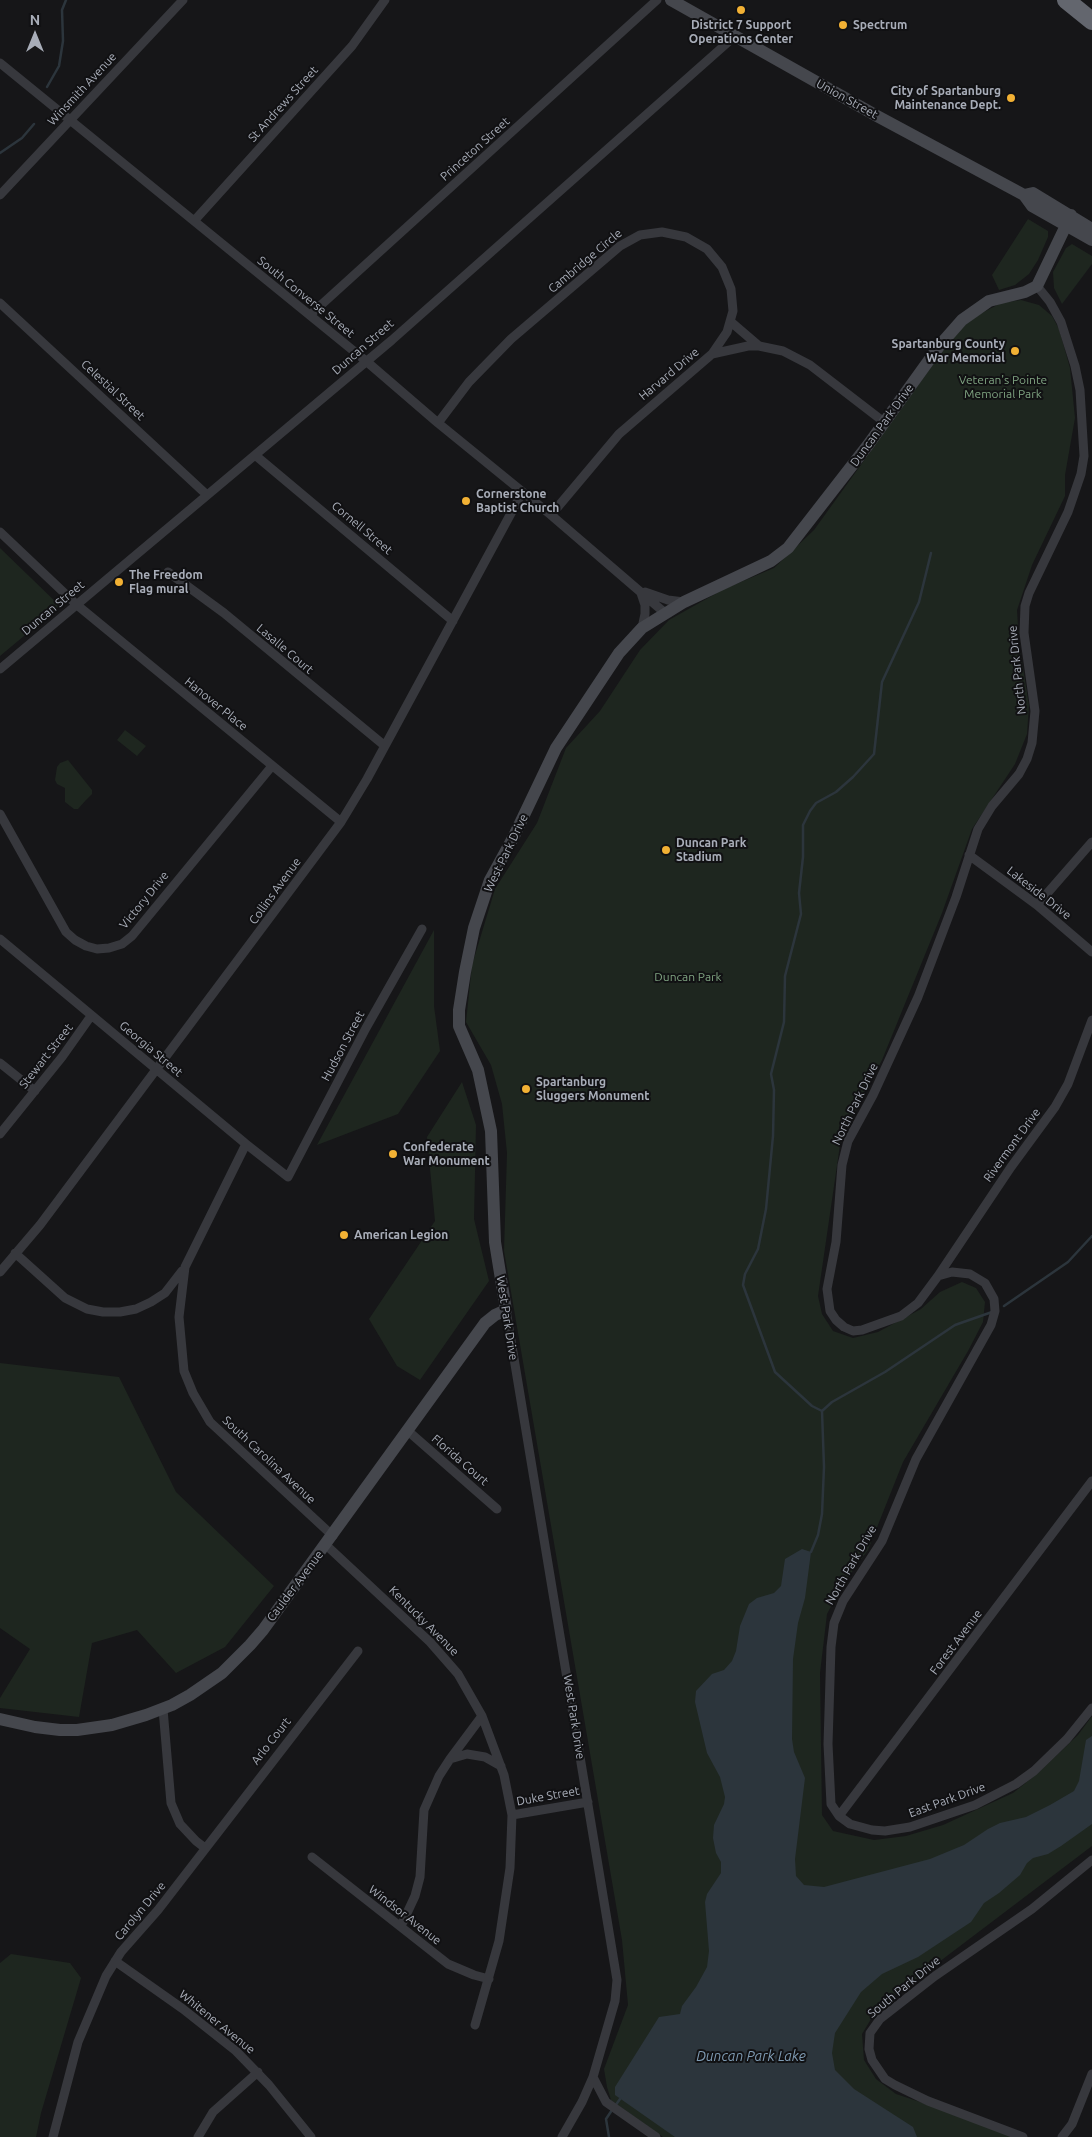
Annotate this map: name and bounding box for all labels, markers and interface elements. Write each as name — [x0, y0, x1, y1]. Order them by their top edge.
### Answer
marker: District 7 Support Operations Center — [735, 4, 747, 16]
north arrow — [10, 10, 60, 60]
text: N — [30, 12, 40, 28]
place label: District 7 Support Operations Center — [689, 18, 793, 46]
place label: Spectrum — [853, 18, 907, 32]
marker: Spectrum — [837, 19, 849, 31]
street label: Winsmith Avenue — [45, 50, 119, 128]
street label: St Andrews Street — [245, 63, 321, 145]
street label: Union Street — [814, 76, 880, 122]
place label: City of Spartanburg Maintenance Dept. — [890, 84, 1001, 112]
marker: City of Spartanburg Maintenance Dept. — [1005, 92, 1017, 104]
street label: Princeton Street — [437, 114, 513, 184]
street label: Cambridge Circle — [545, 226, 625, 296]
street label: South Converse Street — [255, 253, 357, 341]
street label: Duncan Street — [329, 316, 397, 378]
place label: Spartanburg County War Memorial — [892, 337, 1005, 365]
street label: Harvard Drive — [636, 345, 702, 403]
marker: Spartanburg County War Memorial — [1009, 345, 1021, 357]
street label: Celestial Street — [78, 357, 148, 423]
park label: Veteran's Pointe Memorial Park — [959, 373, 1047, 401]
street label: Duncan Park Drive — [847, 381, 917, 469]
place label: Cornerstone Baptist Church — [476, 487, 559, 515]
marker: Cornerstone Baptist Church — [460, 495, 472, 507]
street label: Cornell Street — [329, 498, 395, 558]
place label: The Freedom Flag mural — [129, 568, 203, 596]
marker: The Freedom Flag mural — [113, 576, 125, 588]
street label: Duncan Street — [19, 578, 87, 638]
street label: Lasalle Court — [254, 621, 316, 677]
street label: North Park Drive — [1005, 625, 1029, 715]
street label: Hanover Place — [182, 674, 250, 734]
street label: West Park Drive — [481, 812, 531, 894]
place label: Duncan Park Stadium — [676, 836, 746, 864]
marker: Duncan Park Stadium — [660, 844, 672, 856]
street label: Collins Avenue — [246, 855, 304, 927]
street label: Lakeside Drive — [1004, 863, 1074, 923]
street label: Victory Drive — [116, 868, 172, 932]
park label: Duncan Park — [654, 970, 722, 984]
street label: Hudson Street — [318, 1008, 368, 1084]
street label: Georgia Street — [116, 1018, 186, 1080]
street label: Stewart Street — [16, 1021, 76, 1091]
street label: North Park Drive — [829, 1061, 881, 1147]
place label: Spartanburg Sluggers Monument — [536, 1075, 649, 1103]
marker: Spartanburg Sluggers Monument — [520, 1083, 532, 1095]
street label: Rivermont Drive — [980, 1105, 1044, 1185]
place label: Confederate War Monument — [403, 1140, 490, 1168]
marker: Confederate War Monument — [387, 1148, 399, 1160]
place label: American Legion — [354, 1228, 448, 1242]
marker: American Legion — [338, 1229, 350, 1241]
street label: West Park Drive — [493, 1275, 521, 1361]
street label: South Carolina Avenue — [220, 1413, 318, 1507]
street label: Florida Court — [429, 1431, 491, 1489]
street label: North Park Drive — [822, 1523, 880, 1607]
street label: Caulder Avenue — [264, 1548, 326, 1624]
street label: Kentucky Avenue — [386, 1583, 462, 1659]
street label: Forest Avenue — [927, 1607, 985, 1677]
street label: West Park Drive — [560, 1674, 588, 1760]
street label: Arlo Court — [248, 1715, 294, 1767]
street label: East Park Drive — [907, 1779, 987, 1821]
street label: Duke Street — [515, 1783, 581, 1809]
street label: Carolyn Drive — [111, 1879, 169, 1943]
street label: Windsor Avenue — [366, 1882, 444, 1948]
street label: South Park Drive — [865, 1953, 943, 2021]
street label: Whitener Avenue — [176, 1987, 258, 2057]
water label: Duncan Park Lake — [696, 2048, 806, 2064]

